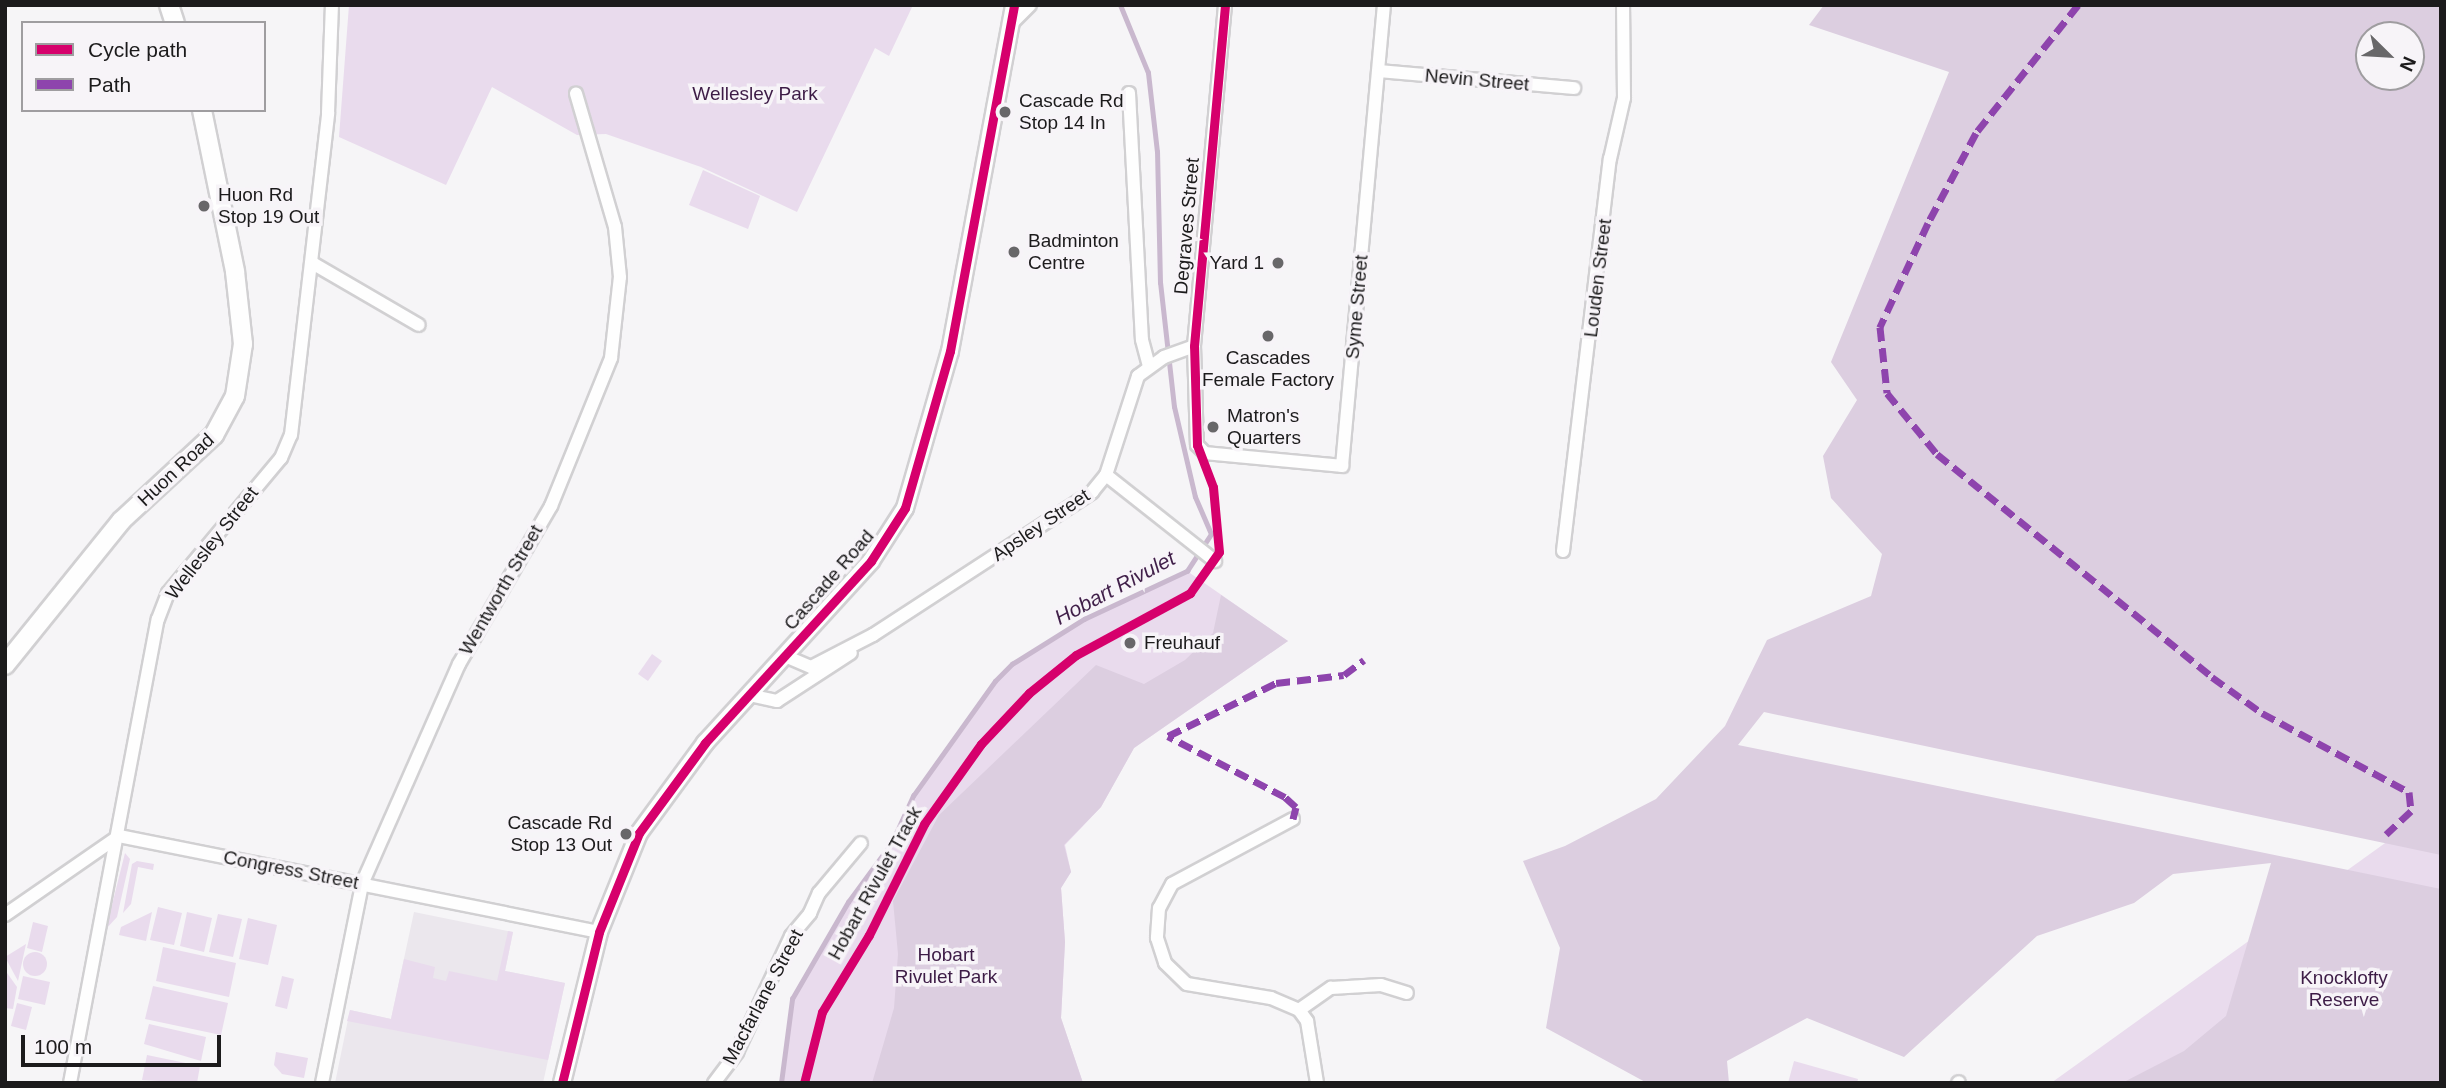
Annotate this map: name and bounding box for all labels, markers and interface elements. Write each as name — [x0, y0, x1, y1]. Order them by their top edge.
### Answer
legend — [21, 21, 266, 112]
north arrow — [2355, 21, 2425, 91]
text: Cycle path — [88, 38, 187, 61]
text: N — [2395, 53, 2420, 74]
street label: Nevin Street — [1424, 64, 1530, 96]
text: Path — [88, 73, 131, 96]
park label: Wellesley Park — [692, 83, 818, 105]
place label: Cascade Rd Stop 14 In — [1019, 90, 1124, 134]
marker: Cascade Rd Stop 14 In — [997, 104, 1013, 120]
street label: Degraves Street — [1170, 157, 1204, 295]
place label: Huon Rd Stop 19 Out — [218, 184, 319, 228]
marker: Huon Rd Stop 19 Out — [196, 198, 212, 214]
street label: Louden Street — [1579, 217, 1617, 339]
place label: Badminton Centre — [1028, 230, 1119, 274]
marker: Badminton Centre — [1006, 244, 1022, 260]
place label: Yard 1 — [1209, 252, 1264, 274]
street label: Syme Street — [1341, 254, 1373, 360]
marker: Yard 1 — [1270, 255, 1286, 271]
marker: Cascades Female Factory — [1260, 328, 1276, 344]
place label: Cascades Female Factory — [1202, 347, 1334, 391]
place label: Matron's Quarters — [1227, 405, 1301, 449]
marker: Matron's Quarters — [1205, 419, 1221, 435]
street label: Huon Road — [133, 429, 219, 511]
street label: Wellesley Street — [161, 482, 263, 604]
street label: Apsley Street — [988, 484, 1094, 566]
street label: Wentworth Street — [455, 521, 547, 659]
street label: Cascade Road — [779, 525, 879, 635]
water label: Hobart Rivulet — [1050, 546, 1180, 630]
place label: Freuhauf — [1144, 632, 1220, 654]
marker: Freuhauf — [1122, 635, 1138, 651]
street label: Hobart Rivulet Track — [823, 802, 927, 964]
place label: Cascade Rd Stop 13 Out — [507, 812, 612, 856]
marker: Cascade Rd Stop 13 Out — [618, 826, 634, 842]
street label: Congress Street — [221, 846, 361, 894]
street label: Macfarlane Street — [718, 925, 808, 1069]
park label: Hobart Rivulet Park — [895, 944, 997, 988]
park label: Knocklofty Reserve — [2300, 967, 2388, 1011]
scale bar — [24, 1021, 224, 1066]
text: 100 m — [34, 1035, 92, 1058]

